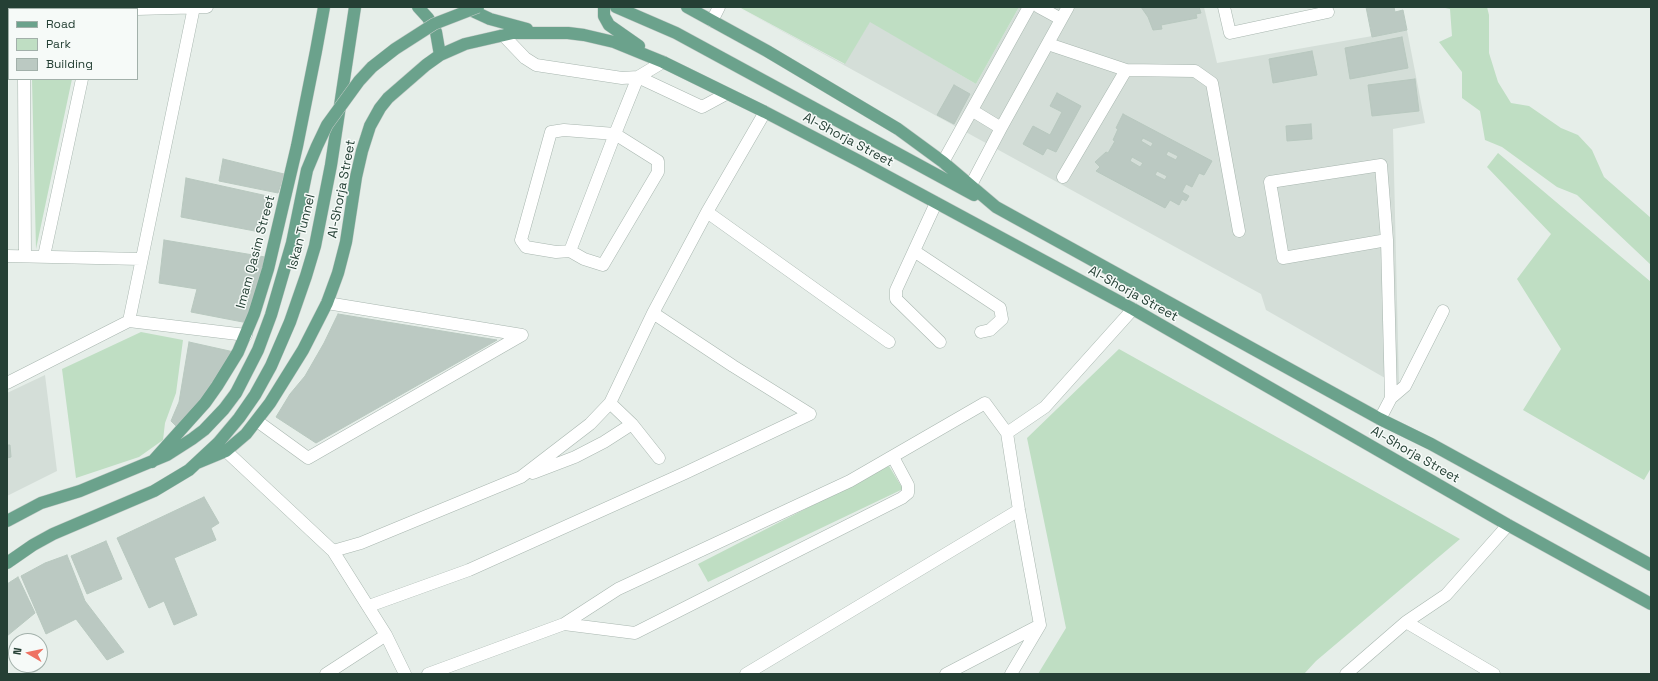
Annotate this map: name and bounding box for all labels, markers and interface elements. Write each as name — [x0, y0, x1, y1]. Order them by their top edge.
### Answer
legend — [8, 8, 138, 80]
text: Road — [46, 16, 75, 32]
text: Park — [46, 36, 71, 52]
text: Building — [46, 56, 93, 72]
street label: Al-Shorja Street — [800, 110, 896, 170]
street label: Al-Shorja Street — [325, 138, 359, 240]
street label: Iskan Tunnel — [285, 193, 319, 271]
street label: Imam Qasim Street — [233, 194, 279, 310]
street label: Al-Shorja Street — [1086, 263, 1180, 325]
street label: Al-Shorja Street — [1368, 423, 1462, 487]
north arrow — [8, 633, 48, 673]
text: N — [10, 647, 25, 656]

